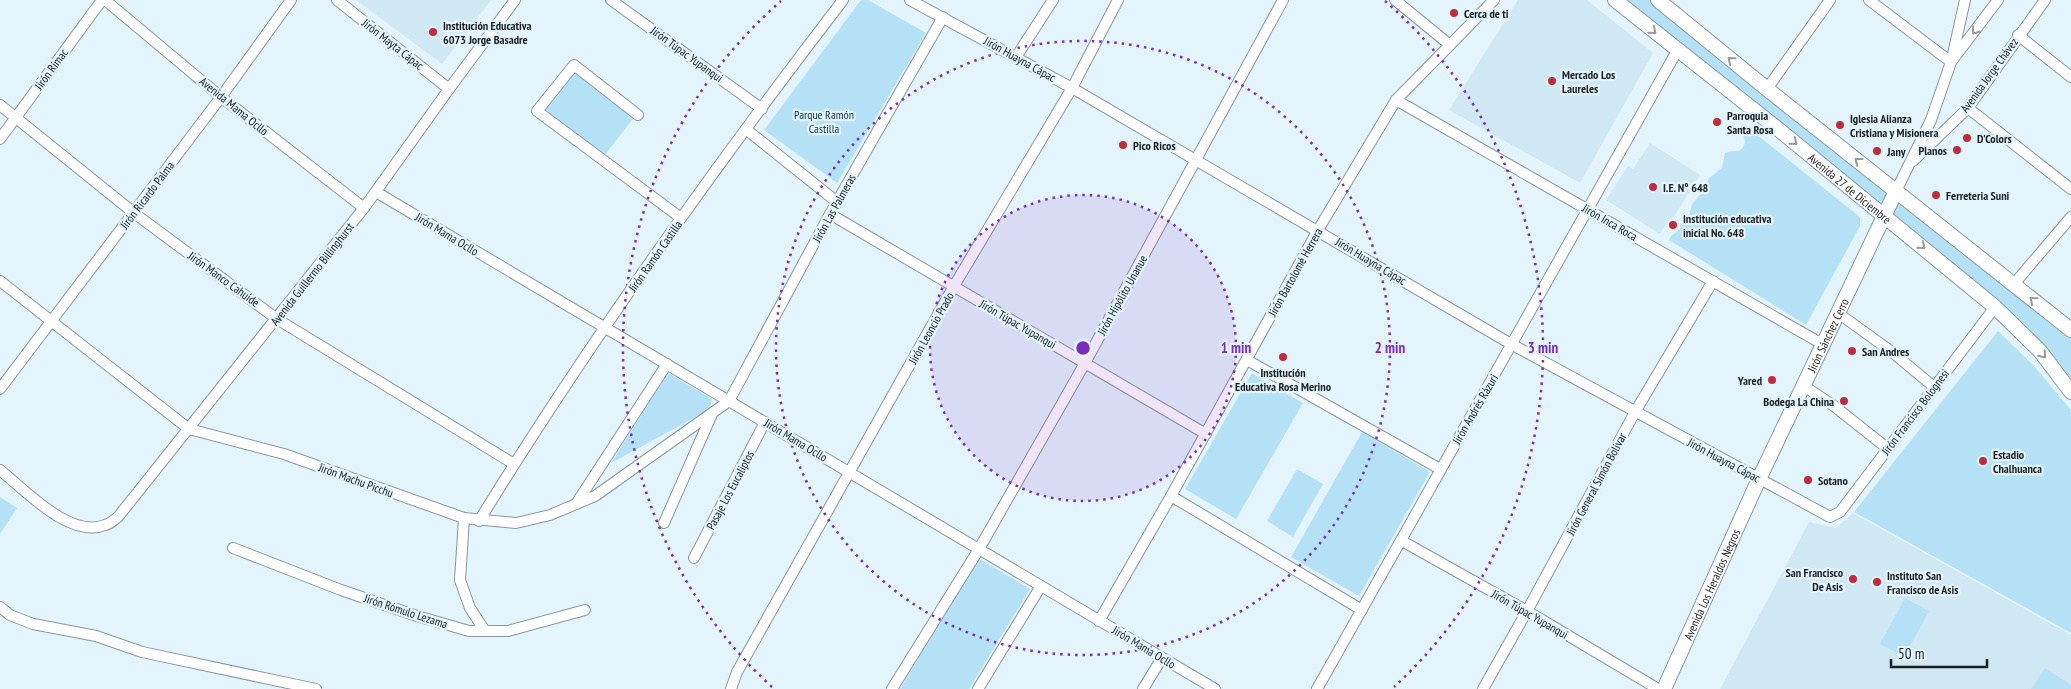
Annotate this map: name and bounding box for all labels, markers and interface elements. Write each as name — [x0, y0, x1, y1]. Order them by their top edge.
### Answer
place label: Cerca de ti — [1464, 6, 1509, 21]
marker: Cerca de ti — [1448, 7, 1460, 19]
street label: Jirón Mayta Cápac — [358, 15, 427, 73]
place label: Institución Educativa 6073 Jorge Basadre — [443, 18, 532, 47]
street label: Jirón Túpac Yupanqui — [647, 22, 726, 85]
one-way arrow — [1647, 25, 1656, 34]
one-way arrow — [1972, 25, 1980, 34]
marker: Institución Educativa 6073 Jorge Basadre — [427, 26, 439, 38]
street label: Jirón Huayna Cápac — [981, 33, 1059, 85]
street label: Avenida Jorge Chávez — [1957, 35, 2021, 115]
street label: Jirón Rímac — [31, 45, 71, 93]
one-way arrow — [1727, 56, 1736, 65]
place label: Mercado Los Laureles — [1562, 67, 1615, 96]
street label: Avenida Mama Ocllo — [196, 74, 272, 138]
marker: Mercado Los Laureles — [1546, 75, 1558, 87]
park label: Parque Ramón Castilla — [794, 107, 854, 136]
place label: Parroquia Santa Rosa — [1727, 108, 1774, 137]
place label: Iglesia Alianza Cristiana y Misionera — [1850, 111, 1938, 140]
marker: Parroquia Santa Rosa — [1711, 116, 1723, 128]
marker: Iglesia Alianza Cristiana y Misionera — [1834, 119, 1846, 131]
place label: D'Colors — [1977, 131, 2012, 146]
marker: D'Colors — [1961, 132, 1973, 144]
one-way arrow — [1788, 136, 1797, 144]
place label: Pico Ricos — [1133, 138, 1176, 153]
marker: Pico Ricos — [1117, 139, 1129, 151]
place label: Planos — [1918, 143, 1947, 158]
place label: Jany — [1886, 144, 1906, 159]
marker: Planos — [1951, 144, 1963, 156]
marker: Jany — [1871, 145, 1883, 157]
street label: Avenida 27 de Diciembre — [1805, 150, 1895, 227]
street label: Jirón Ricardo Palma — [116, 158, 177, 233]
one-way arrow — [1855, 158, 1864, 166]
street label: Jirón Las Palmeras — [809, 171, 859, 246]
place label: I.E. N° 648 — [1663, 180, 1709, 195]
marker: I.E. N° 648 — [1647, 181, 1659, 193]
place label: Ferreteria Suni — [1946, 188, 2010, 203]
marker: Ferreteria Suni — [1930, 189, 1942, 201]
street label: Jirón Inca Roca — [1579, 200, 1640, 244]
street label: Jirón Mama Ocllo — [412, 209, 481, 259]
place label: Institución educativa inicial No. 648 — [1683, 211, 1772, 240]
street label: Jirón Ramón Castilla — [624, 217, 685, 295]
street label: Avenida Guillermo Billinghurst — [267, 219, 357, 328]
marker: Institución educativa inicial No. 648 — [1667, 219, 1679, 231]
street label: Jirón Bartolomé Herrera — [1264, 225, 1326, 320]
street label: Jirón Huayna Cápac — [1332, 233, 1410, 288]
one-way arrow — [1916, 240, 1925, 249]
street label: Jirón Manco Cahuide — [185, 247, 263, 310]
street label: Jirón Hipólito Unanue — [1093, 252, 1150, 339]
street label: Jirón Leoncio Prado — [905, 290, 957, 367]
street label: Jirón Túpac Yupanqui — [976, 296, 1059, 352]
street label: Jirón Sánchez Cerro — [1803, 296, 1851, 375]
one-way arrow — [2030, 297, 2039, 305]
text: 1 min — [1221, 338, 1251, 357]
text: 2 min — [1375, 338, 1405, 357]
text: 3 min — [1528, 338, 1558, 357]
centre of rings — [1074, 339, 1092, 357]
place label: San Andres — [1862, 344, 1909, 359]
marker: San Andres — [1846, 345, 1858, 357]
one-way arrow — [2037, 349, 2045, 358]
marker: Institución Educativa Rosa Merino — [1277, 351, 1289, 363]
place label: Institución Educativa Rosa Merino — [1235, 365, 1332, 394]
street label: Jirón Francisco Bolognesi — [1877, 366, 1952, 459]
street label: Jirón Andrés Rázuri — [1448, 371, 1501, 448]
place label: Yared — [1737, 373, 1762, 388]
marker: Yared — [1766, 374, 1778, 386]
place label: Bodega La China — [1763, 394, 1834, 409]
marker: Bodega La China — [1838, 395, 1850, 407]
street label: Jirón Mama Ocllo — [761, 415, 830, 465]
street label: Jirón General Simón Bolívar — [1562, 430, 1630, 539]
street label: Jirón Huayna Cápac — [1684, 434, 1763, 486]
place label: Estadio Chalhuanca — [1993, 447, 2042, 476]
street label: Pasaje Los Eucaliptos — [703, 448, 757, 532]
marker: Estadio Chalhuanca — [1977, 455, 1989, 467]
street label: Jirón Machu Picchu — [316, 459, 395, 500]
place label: Sotano — [1818, 473, 1848, 488]
marker: Sotano — [1802, 474, 1814, 486]
street label: Avenida Los Heraldos Negros — [1680, 526, 1743, 642]
place label: San Francisco De Asis — [1786, 565, 1844, 594]
place label: Instituto San Francisco de Asis — [1887, 568, 1958, 597]
marker: San Francisco De Asis — [1847, 573, 1859, 585]
marker: Instituto San Francisco de Asis — [1871, 576, 1883, 588]
street label: Jirón Túpac Yupanqui — [1488, 586, 1571, 642]
street label: Jirón Rómulo Lezama — [361, 590, 450, 632]
street label: Jirón Mama Ocllo — [1109, 622, 1178, 672]
scale bar — [1891, 636, 1987, 668]
text: 50 m — [1898, 644, 1924, 663]

